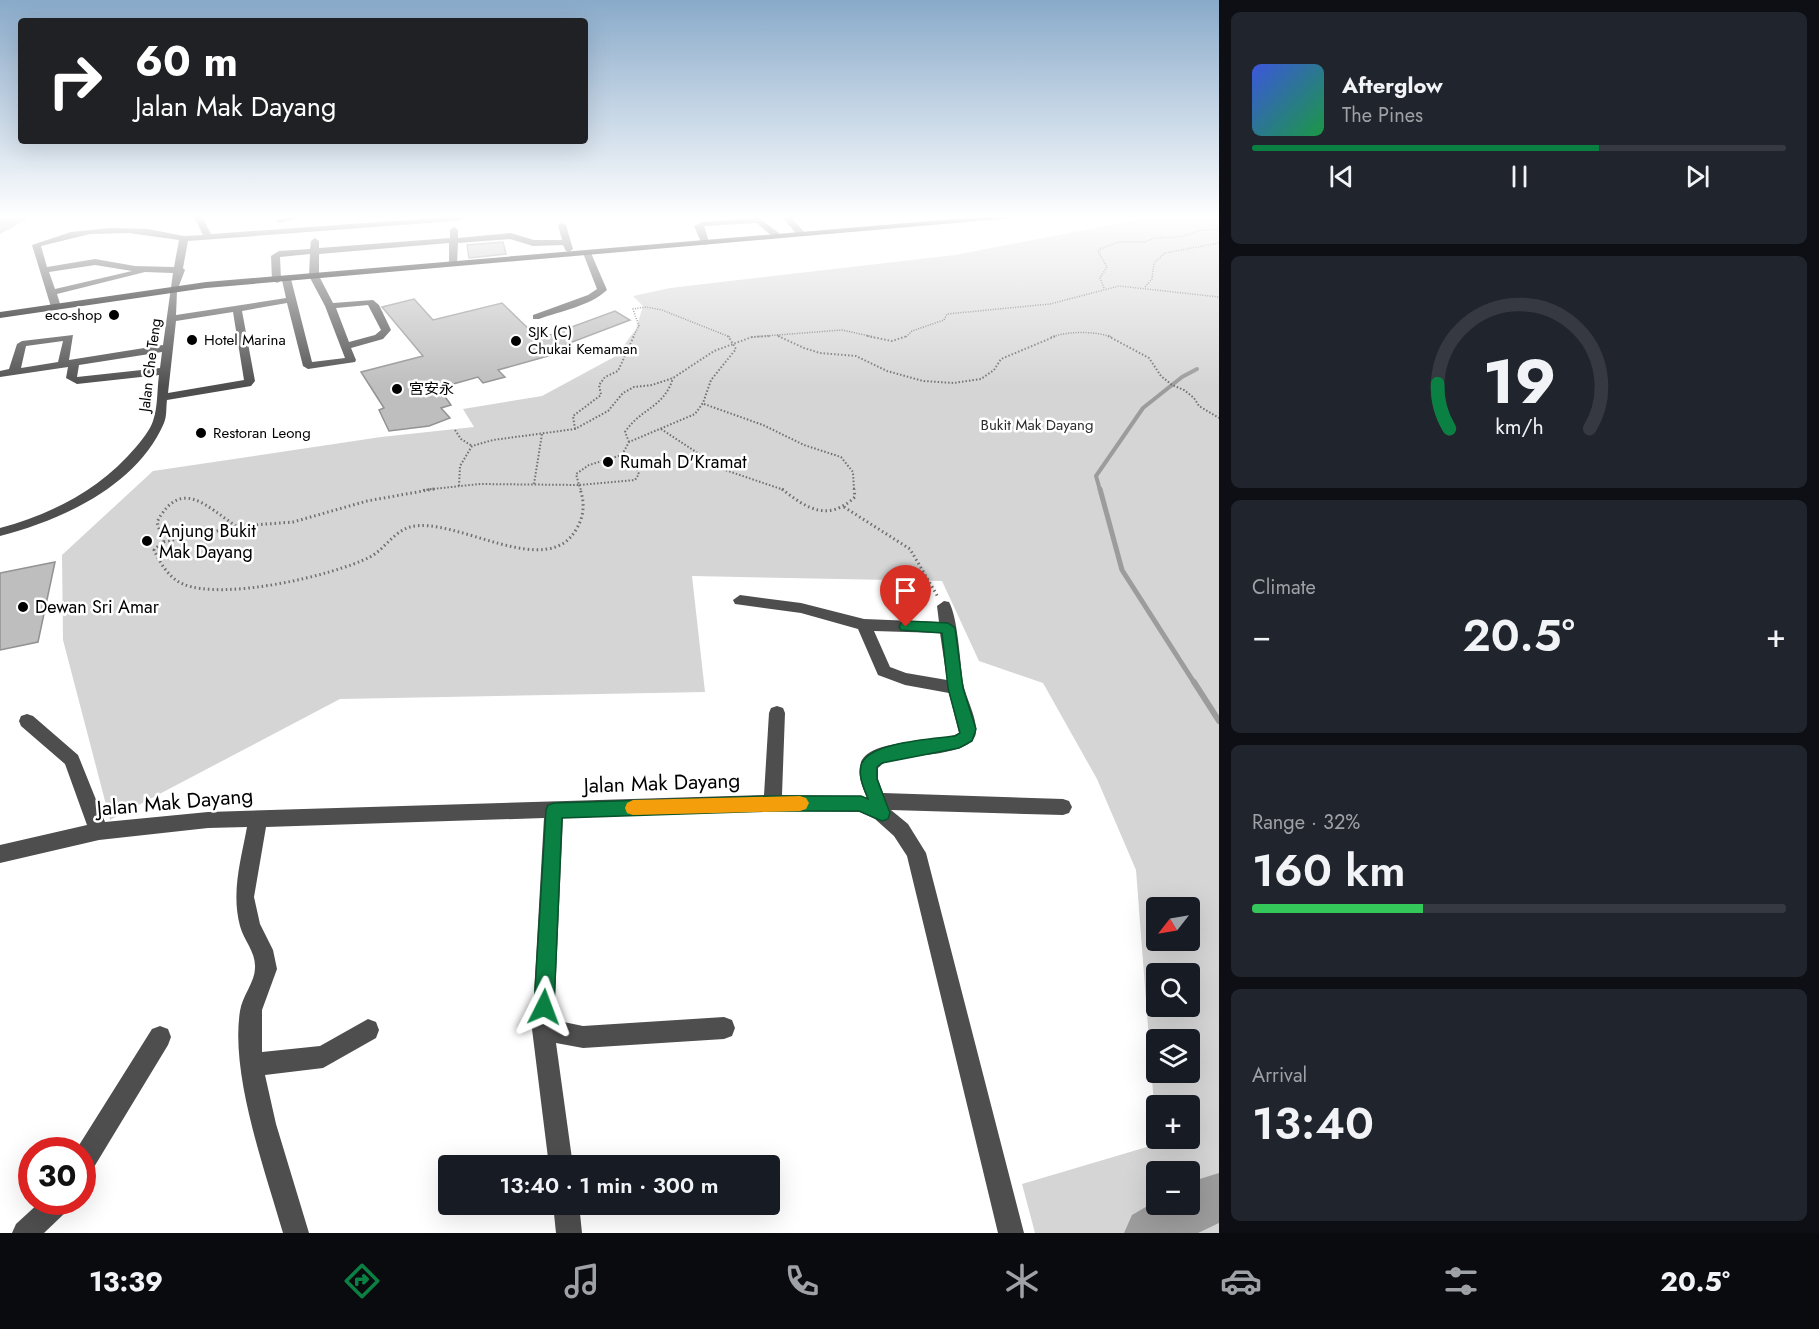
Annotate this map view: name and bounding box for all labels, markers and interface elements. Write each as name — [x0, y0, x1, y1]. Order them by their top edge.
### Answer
text: 60 m — [135, 31, 238, 92]
icon: right — [36, 42, 114, 120]
text: Afterglow — [1342, 69, 1443, 101]
text: Jalan Mak Dayang — [135, 87, 336, 126]
text: The Pines — [1342, 101, 1423, 130]
icon: previous — [1325, 160, 1358, 193]
icon: pause — [1503, 160, 1536, 193]
icon: next — [1681, 160, 1714, 193]
place label: eco-shop — [45, 304, 102, 326]
marker: eco-shop — [107, 308, 121, 322]
street label: Jalan Che Teng — [133, 317, 167, 415]
place label: SJK (C) Chukai Kemaman — [528, 321, 638, 360]
place label: Hotel Marina — [204, 329, 286, 351]
marker: Hotel Marina — [185, 333, 199, 347]
marker: SJK (C) Chukai Kemaman — [509, 334, 523, 348]
text: 19 — [1482, 336, 1556, 426]
place label: 宮安永 — [409, 378, 454, 400]
marker: 宮安永 — [390, 382, 404, 396]
text: km/h — [1495, 412, 1543, 443]
park label: Bukit Mak Dayang — [981, 414, 1093, 436]
place label: Restoran Leong — [213, 422, 311, 444]
marker: Restoran Leong — [194, 426, 208, 440]
place label: Rumah D'Kramat — [620, 449, 747, 475]
marker: Rumah D'Kramat — [601, 455, 615, 469]
place label: Anjung Bukit Mak Dayang — [159, 518, 256, 565]
marker: Anjung Bukit Mak Dayang — [140, 534, 154, 548]
pin — [880, 565, 931, 627]
text: Climate — [1252, 573, 1316, 602]
icon: arrive — [889, 574, 922, 607]
place label: Dewan Sri Amar — [35, 594, 160, 620]
marker: Dewan Sri Amar — [16, 600, 30, 614]
text: 20.5° — [1462, 603, 1575, 668]
text: − — [1252, 612, 1271, 659]
text: + — [1766, 612, 1786, 659]
street label: Jalan Mak Dayang — [580, 765, 741, 801]
street label: Jalan Mak Dayang — [93, 780, 254, 824]
text: Range · 32% — [1252, 808, 1360, 837]
text: 160 km — [1252, 838, 1406, 903]
north arrow — [1146, 897, 1200, 951]
map controls — [1146, 897, 1200, 1215]
button: search — [1146, 963, 1200, 1017]
position arrow — [512, 975, 576, 1039]
button: layers — [1146, 1029, 1200, 1083]
text: Arrival — [1252, 1061, 1307, 1090]
text: 13:40 — [1252, 1091, 1374, 1156]
button: + — [1146, 1095, 1200, 1149]
speed limit sign: 30 — [18, 1137, 96, 1215]
button: − — [1146, 1161, 1200, 1215]
text: 13:40 · 1 min · 300 m — [499, 1169, 719, 1201]
icon: directions — [341, 1260, 383, 1302]
icon: music — [561, 1260, 603, 1302]
icon: phone — [781, 1260, 823, 1302]
icon: climate — [1001, 1260, 1043, 1302]
icon: car — [1220, 1260, 1262, 1302]
icon: filters — [1440, 1260, 1482, 1302]
text: 13:39 — [89, 1262, 163, 1301]
text: 20.5° — [1660, 1262, 1730, 1301]

